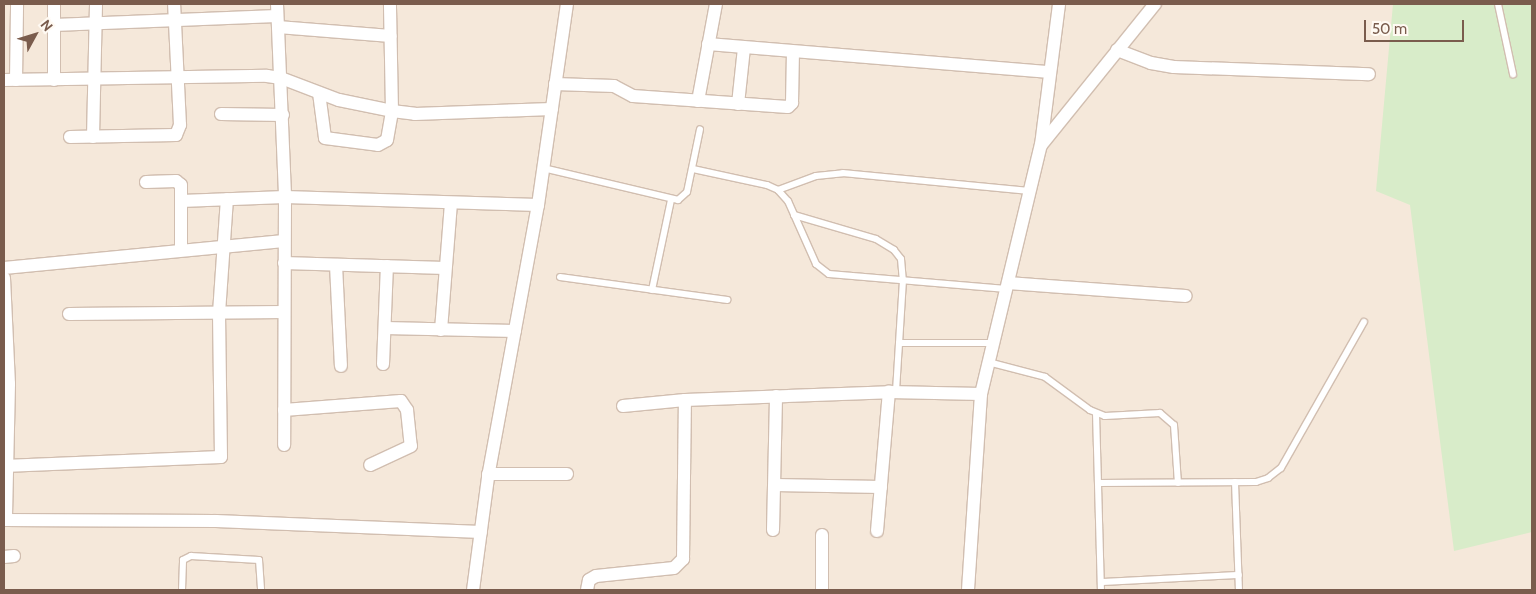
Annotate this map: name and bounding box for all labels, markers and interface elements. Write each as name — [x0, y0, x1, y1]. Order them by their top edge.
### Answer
north arrow — [10, 10, 60, 60]
scale bar — [1366, 10, 1466, 42]
text: N — [37, 16, 57, 35]
text: 50 m — [1372, 20, 1407, 38]

